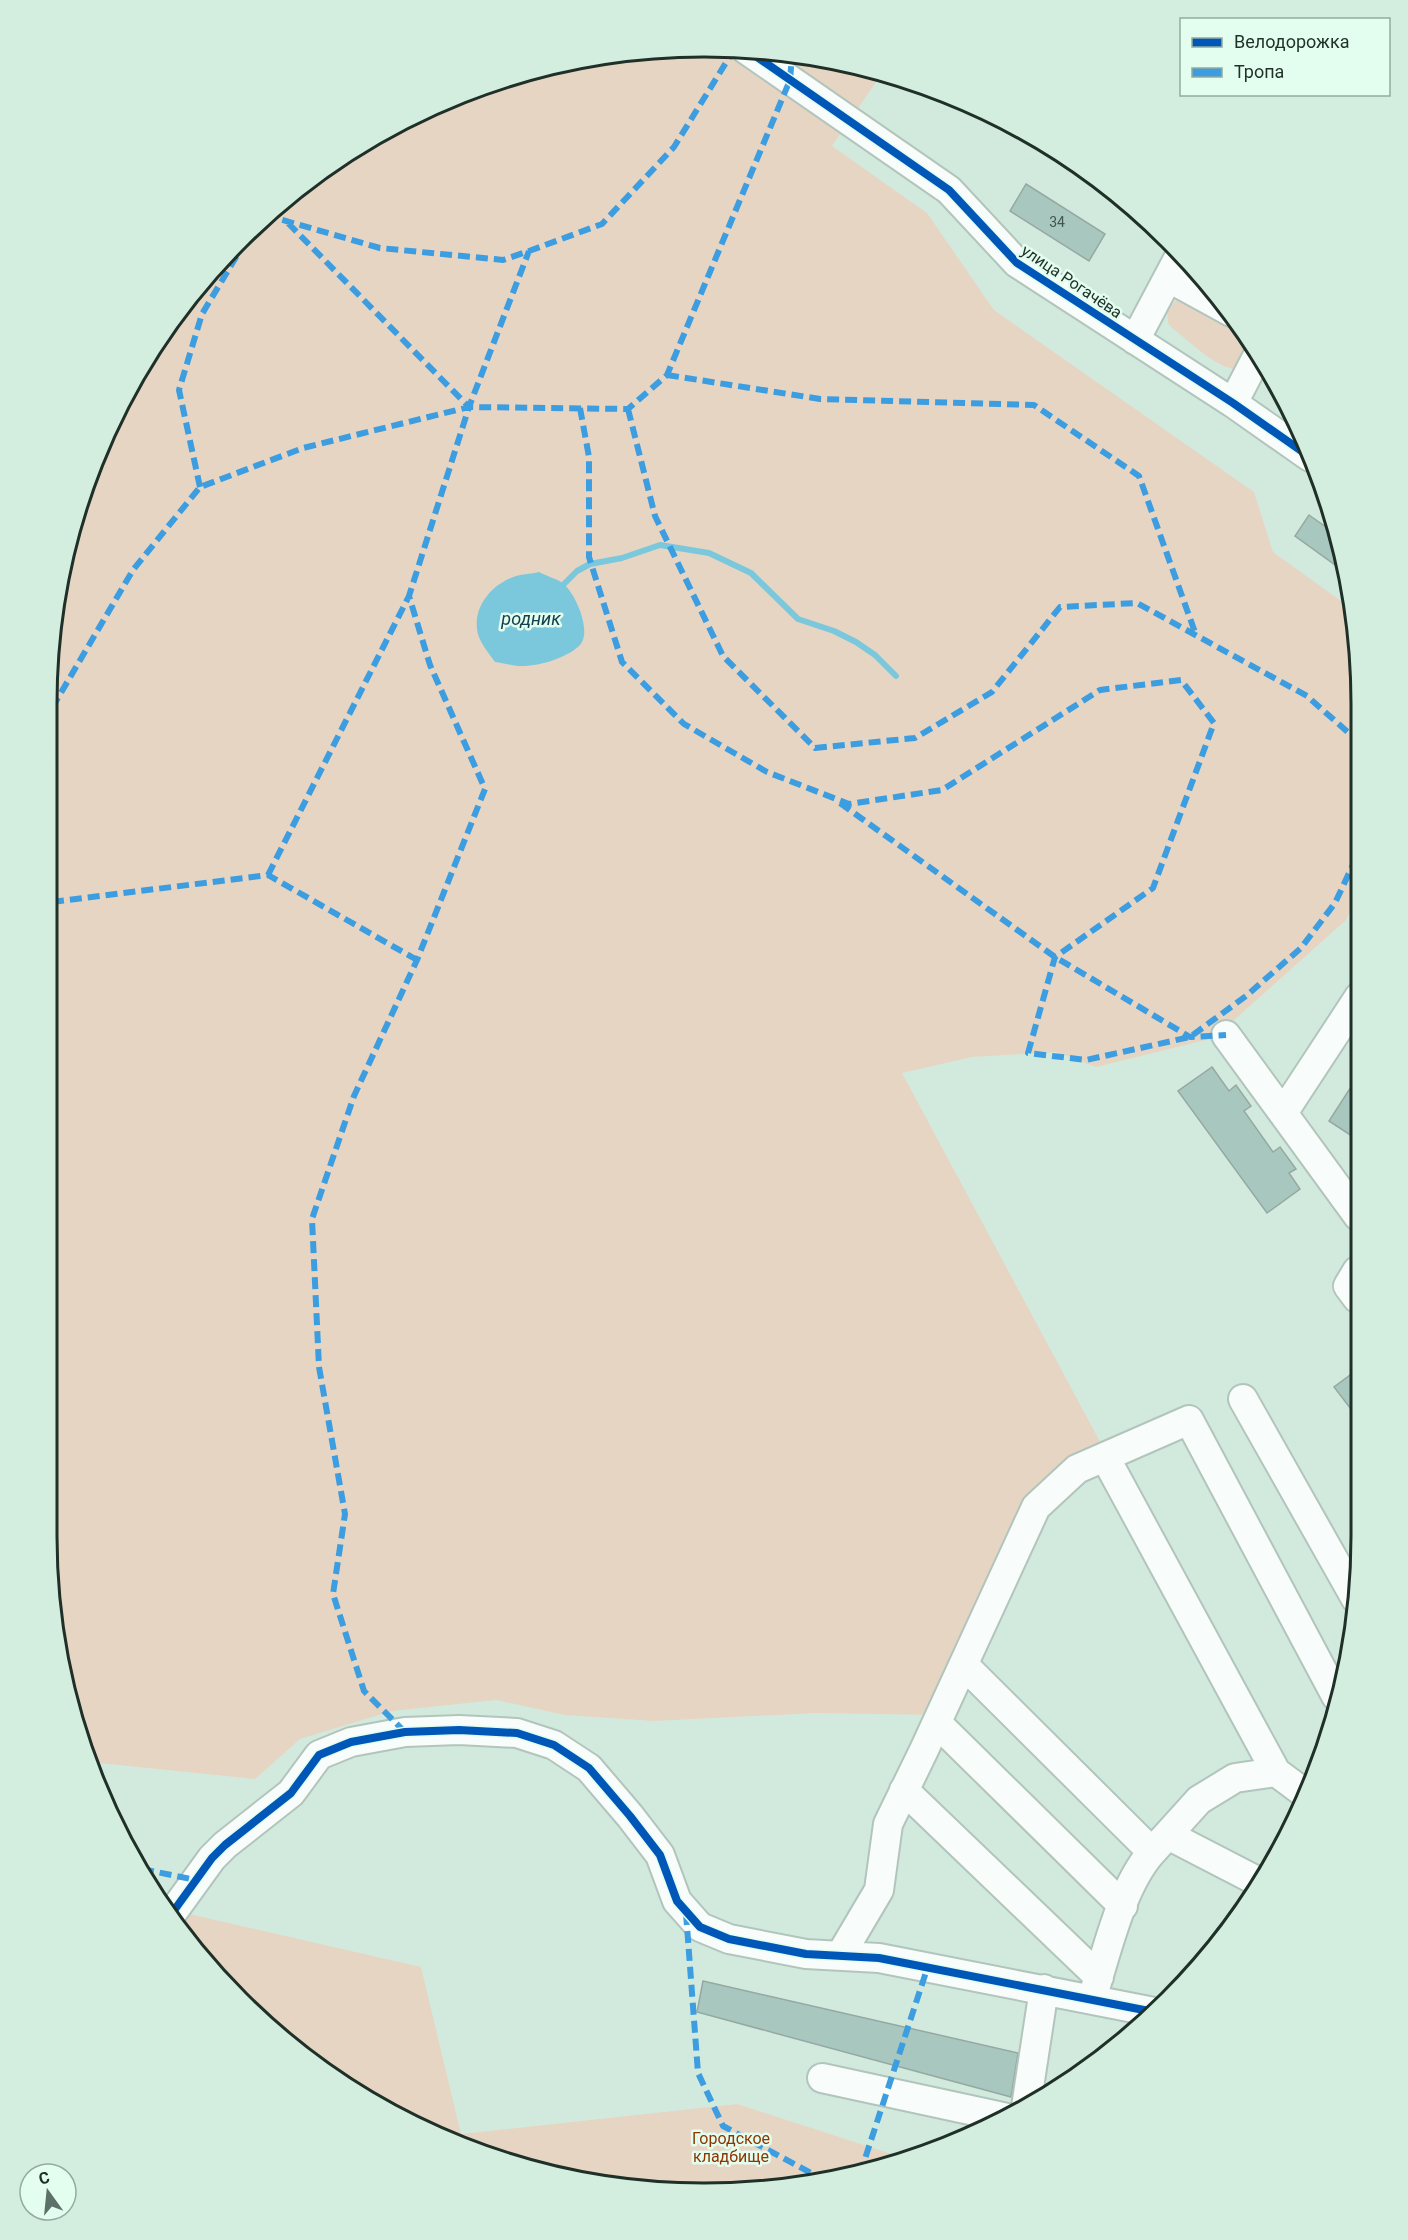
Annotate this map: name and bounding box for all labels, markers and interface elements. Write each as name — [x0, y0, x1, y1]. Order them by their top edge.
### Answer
legend — [1180, 18, 1390, 96]
text: Велодорожка — [1234, 31, 1349, 52]
text: Тропа — [1234, 61, 1284, 82]
house number: 34 — [1049, 214, 1065, 230]
street label: улица Рогачёва — [1018, 241, 1126, 322]
water label: родник — [500, 608, 561, 629]
park label: Городское кладбище — [692, 2129, 770, 2166]
north arrow — [18, 2162, 78, 2222]
text: С — [37, 2167, 52, 2189]

